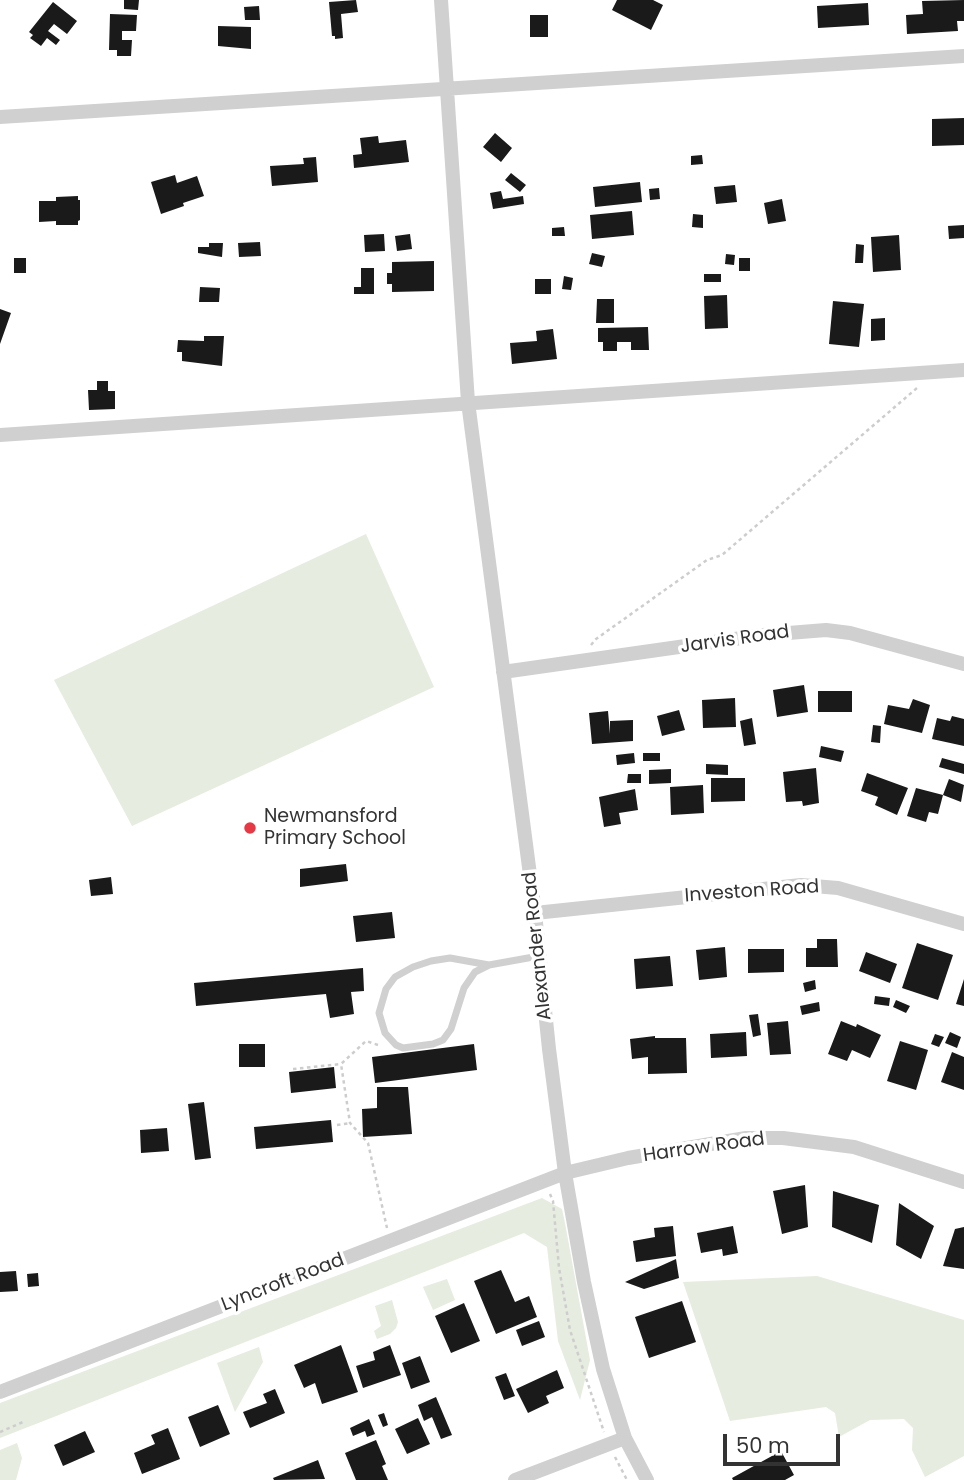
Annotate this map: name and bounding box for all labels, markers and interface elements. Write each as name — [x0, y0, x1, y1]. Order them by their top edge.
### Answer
street label: Jarvis Road — [679, 621, 791, 659]
place label: Newmansford Primary School — [264, 806, 406, 850]
marker: Newmansford Primary School — [242, 820, 258, 836]
street label: Alexander Road — [519, 870, 557, 1022]
street label: Investon Road — [684, 876, 820, 908]
street label: Harrow Road — [642, 1128, 766, 1168]
street label: Lyncroft Road — [218, 1249, 348, 1317]
scale bar — [726, 1420, 843, 1464]
text: 50 m — [736, 1431, 790, 1460]

